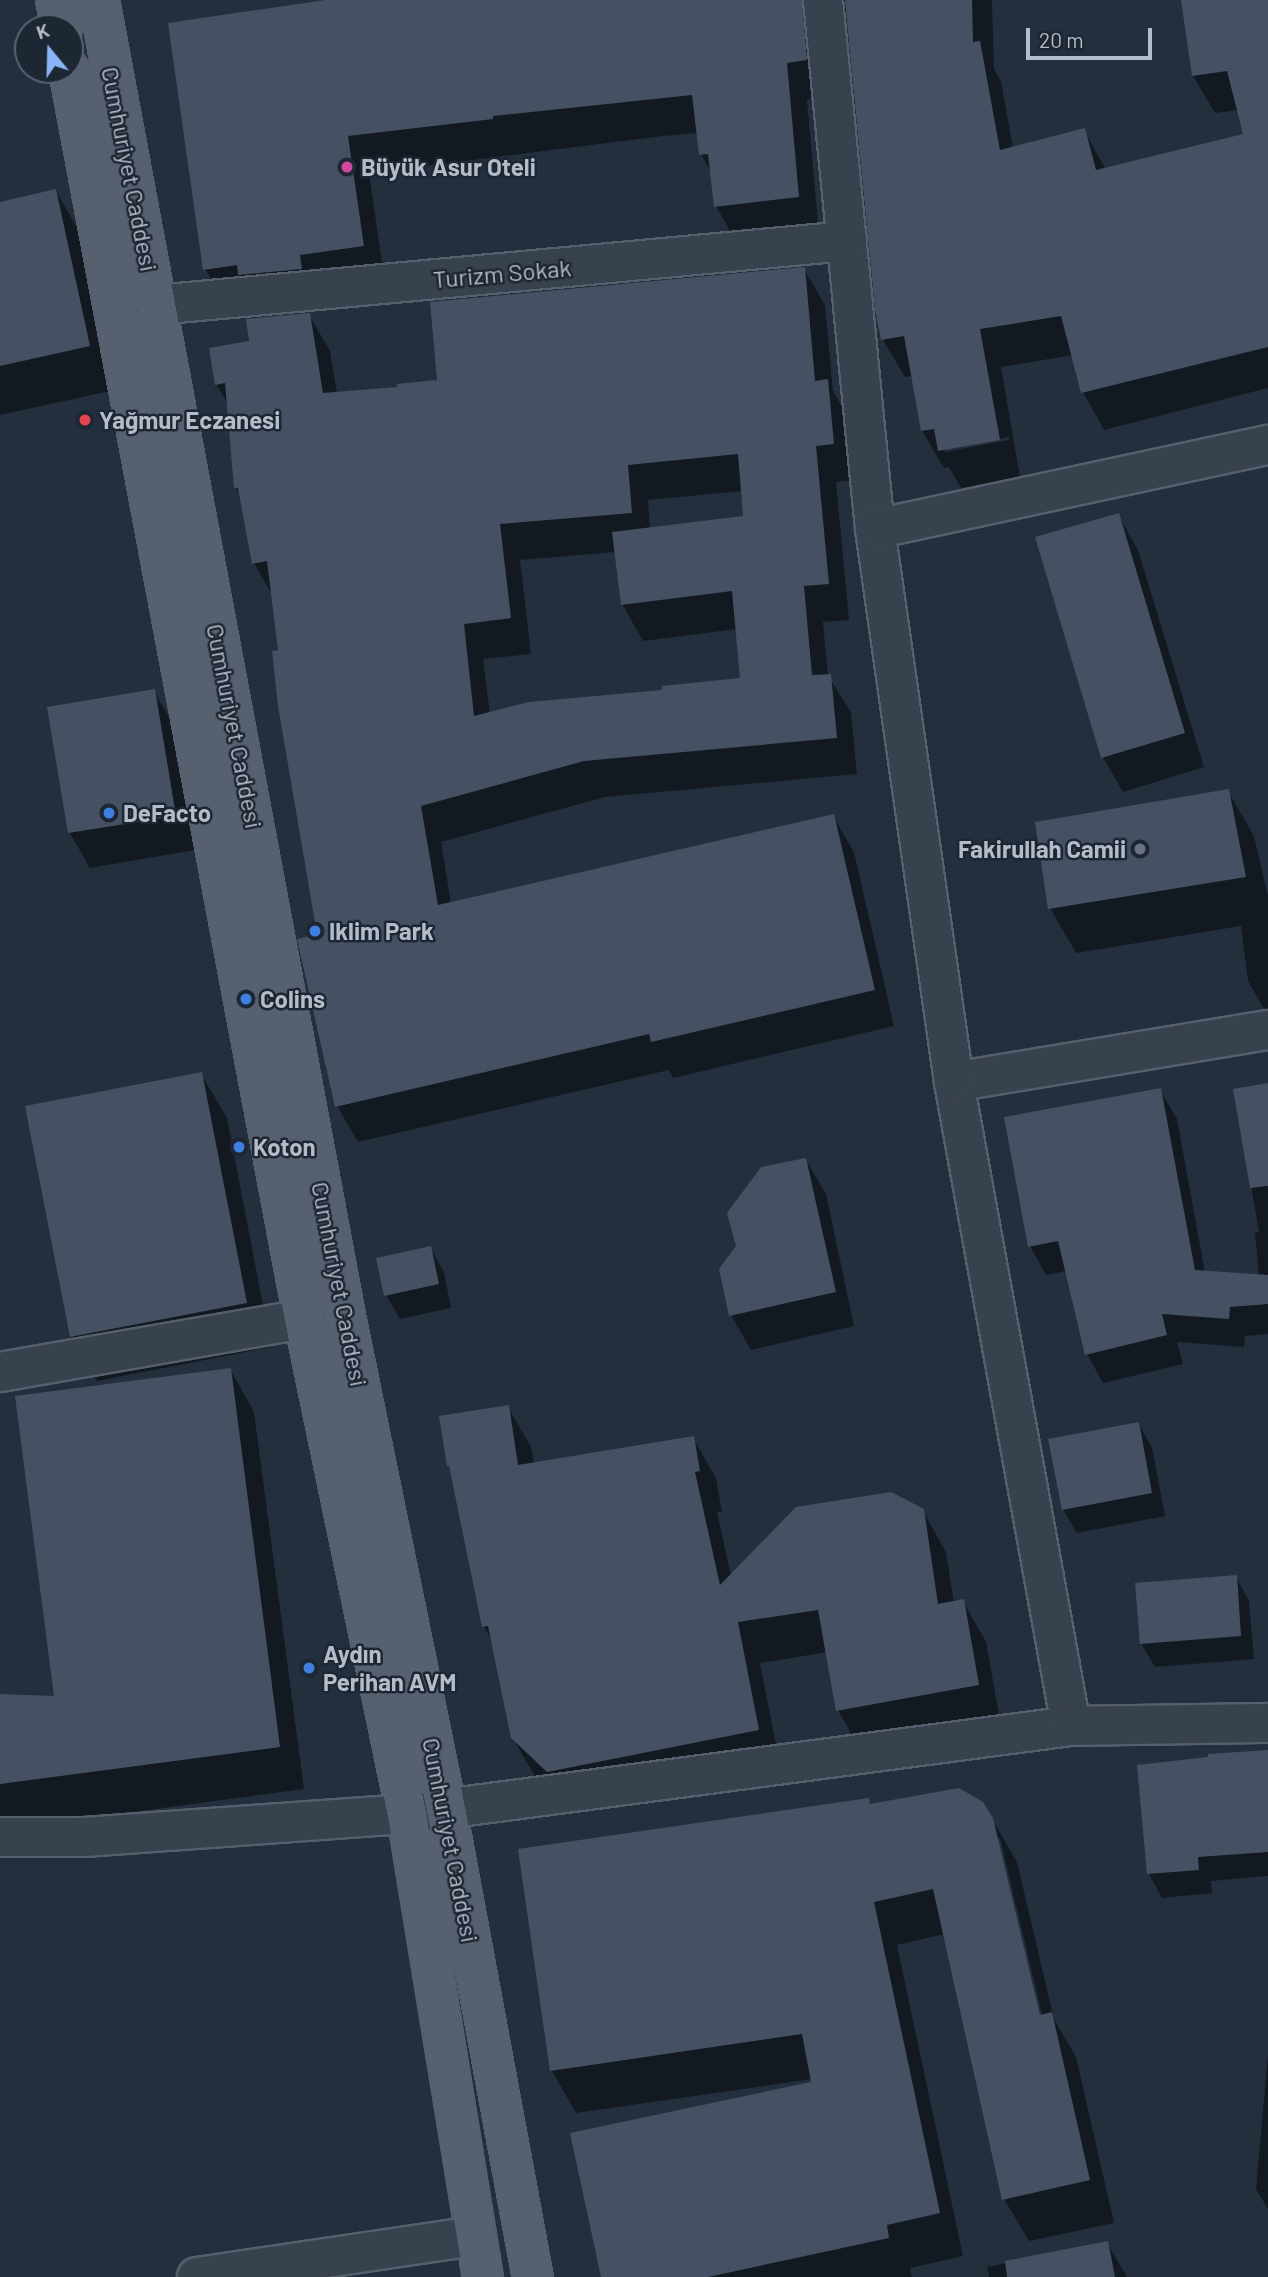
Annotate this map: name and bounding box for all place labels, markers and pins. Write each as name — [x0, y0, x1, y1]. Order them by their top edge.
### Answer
place label: Büyük Asur Oteli — [361, 153, 536, 181]
marker: Büyük Asur Oteli — [339, 159, 355, 175]
place label: Yağmur Eczanesi — [99, 406, 280, 434]
marker: Yağmur Eczanesi — [77, 412, 93, 428]
place label: DeFacto — [123, 799, 211, 827]
marker: DeFacto — [101, 805, 117, 821]
place label: Fakirullah Camii — [958, 835, 1126, 863]
marker: Fakirullah Camii — [1132, 841, 1148, 857]
place label: Iklim Park — [329, 917, 434, 945]
marker: Iklim Park — [307, 923, 323, 939]
place label: Colins — [260, 985, 325, 1013]
marker: Colins — [238, 991, 254, 1007]
place label: Koton — [253, 1133, 316, 1161]
marker: Koton — [231, 1139, 247, 1155]
place label: Aydın Perihan AVM — [323, 1640, 457, 1696]
marker: Aydın Perihan AVM — [301, 1660, 317, 1676]

